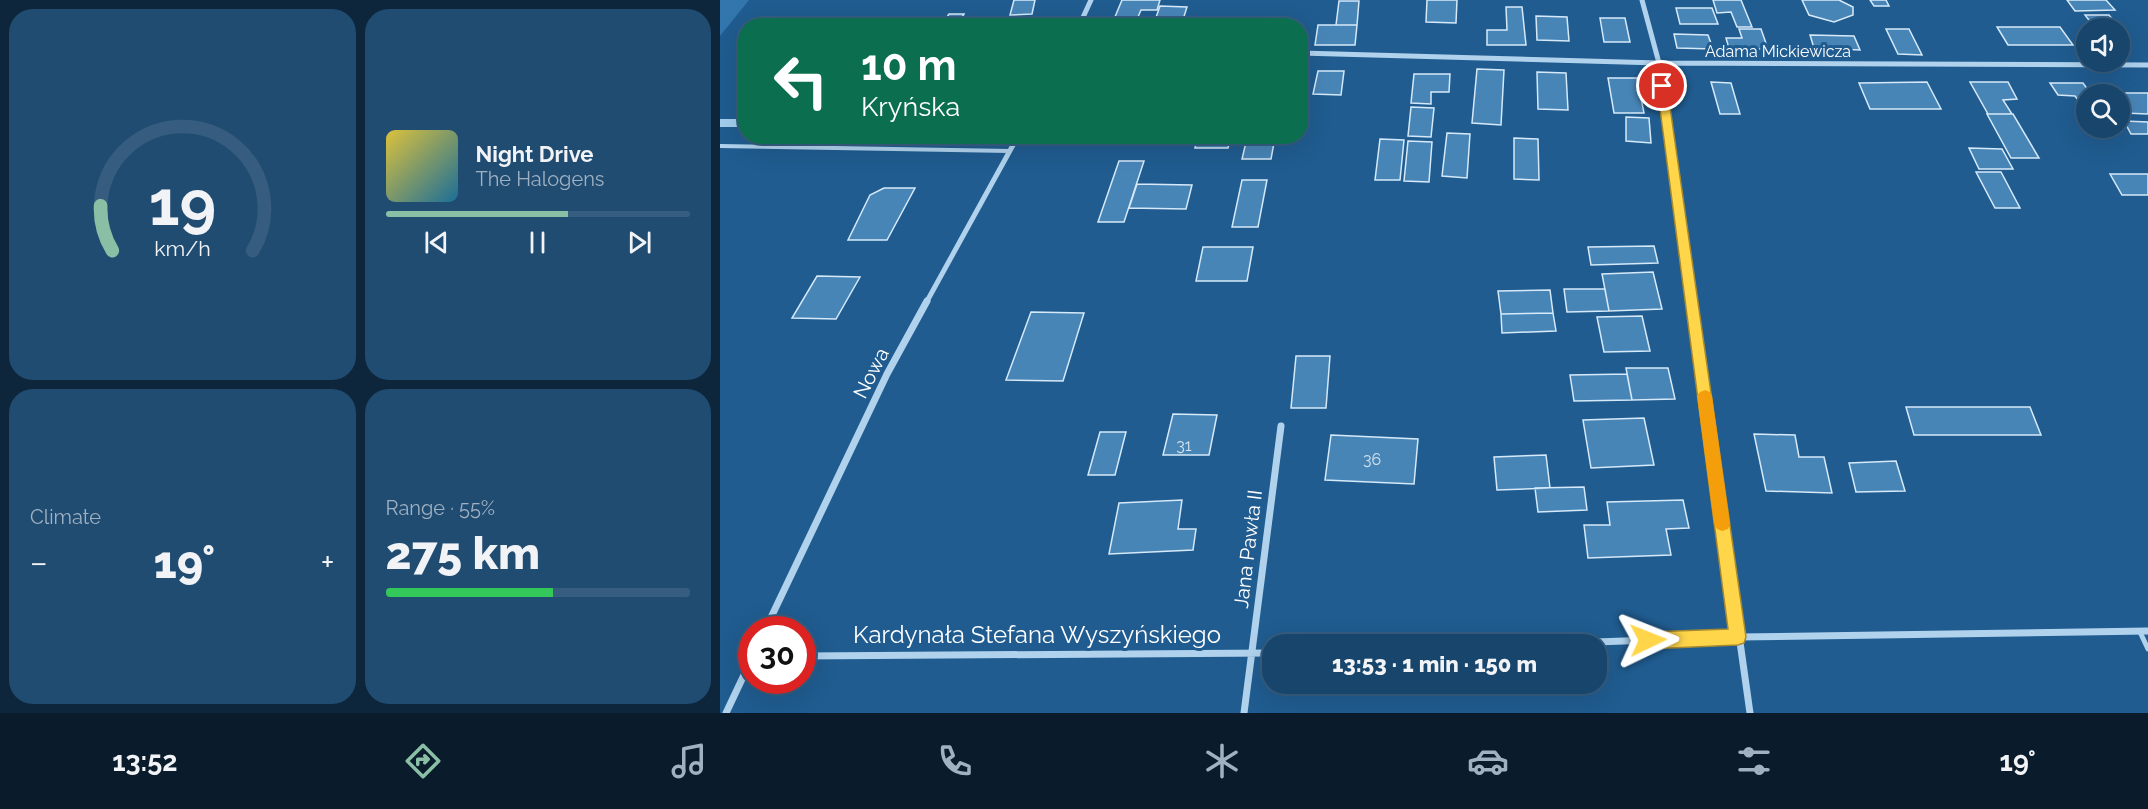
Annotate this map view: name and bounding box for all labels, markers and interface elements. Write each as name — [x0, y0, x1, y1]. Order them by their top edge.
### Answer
map controls — [2076, 18, 2130, 138]
button: sound — [2076, 18, 2130, 72]
text: 10 m — [861, 41, 957, 90]
icon: left — [762, 42, 840, 120]
street label: Adama Mickiewicza — [1705, 42, 1851, 61]
pin — [1636, 60, 1687, 111]
icon: arrive — [1645, 69, 1678, 102]
button: search — [2076, 84, 2130, 138]
text: Kryńska — [861, 91, 960, 122]
text: Night Drive — [476, 141, 594, 167]
text: 19 — [148, 167, 216, 241]
text: The Halogens — [476, 167, 605, 191]
icon: previous — [420, 226, 453, 259]
icon: pause — [521, 226, 554, 259]
icon: next — [623, 226, 656, 259]
text: km/h — [154, 237, 211, 262]
street label: Nowa — [848, 344, 894, 402]
house number: 31 — [1176, 436, 1192, 455]
house number: 36 — [1363, 450, 1381, 469]
street label: Jana Pawła II — [1229, 489, 1267, 609]
text: Range · 55% — [386, 496, 495, 520]
text: Climate — [30, 505, 101, 529]
text: 275 km — [386, 527, 540, 580]
text: 19° — [153, 536, 215, 589]
text: − — [30, 543, 48, 582]
text: + — [321, 543, 335, 582]
position arrow — [1616, 608, 1680, 672]
speed limit sign: 30 — [738, 616, 816, 694]
street label: Kardynała Stefana Wyszyńskiego — [853, 620, 1221, 649]
text: 13:53 · 1 min · 150 m — [1332, 651, 1537, 677]
icon: directions — [402, 740, 444, 782]
icon: music — [668, 740, 710, 782]
icon: phone — [934, 740, 976, 782]
icon: climate — [1201, 740, 1243, 782]
icon: car — [1467, 740, 1509, 782]
icon: filters — [1733, 740, 1775, 782]
text: 13:52 — [112, 746, 177, 777]
text: 19° — [2000, 746, 2036, 777]

